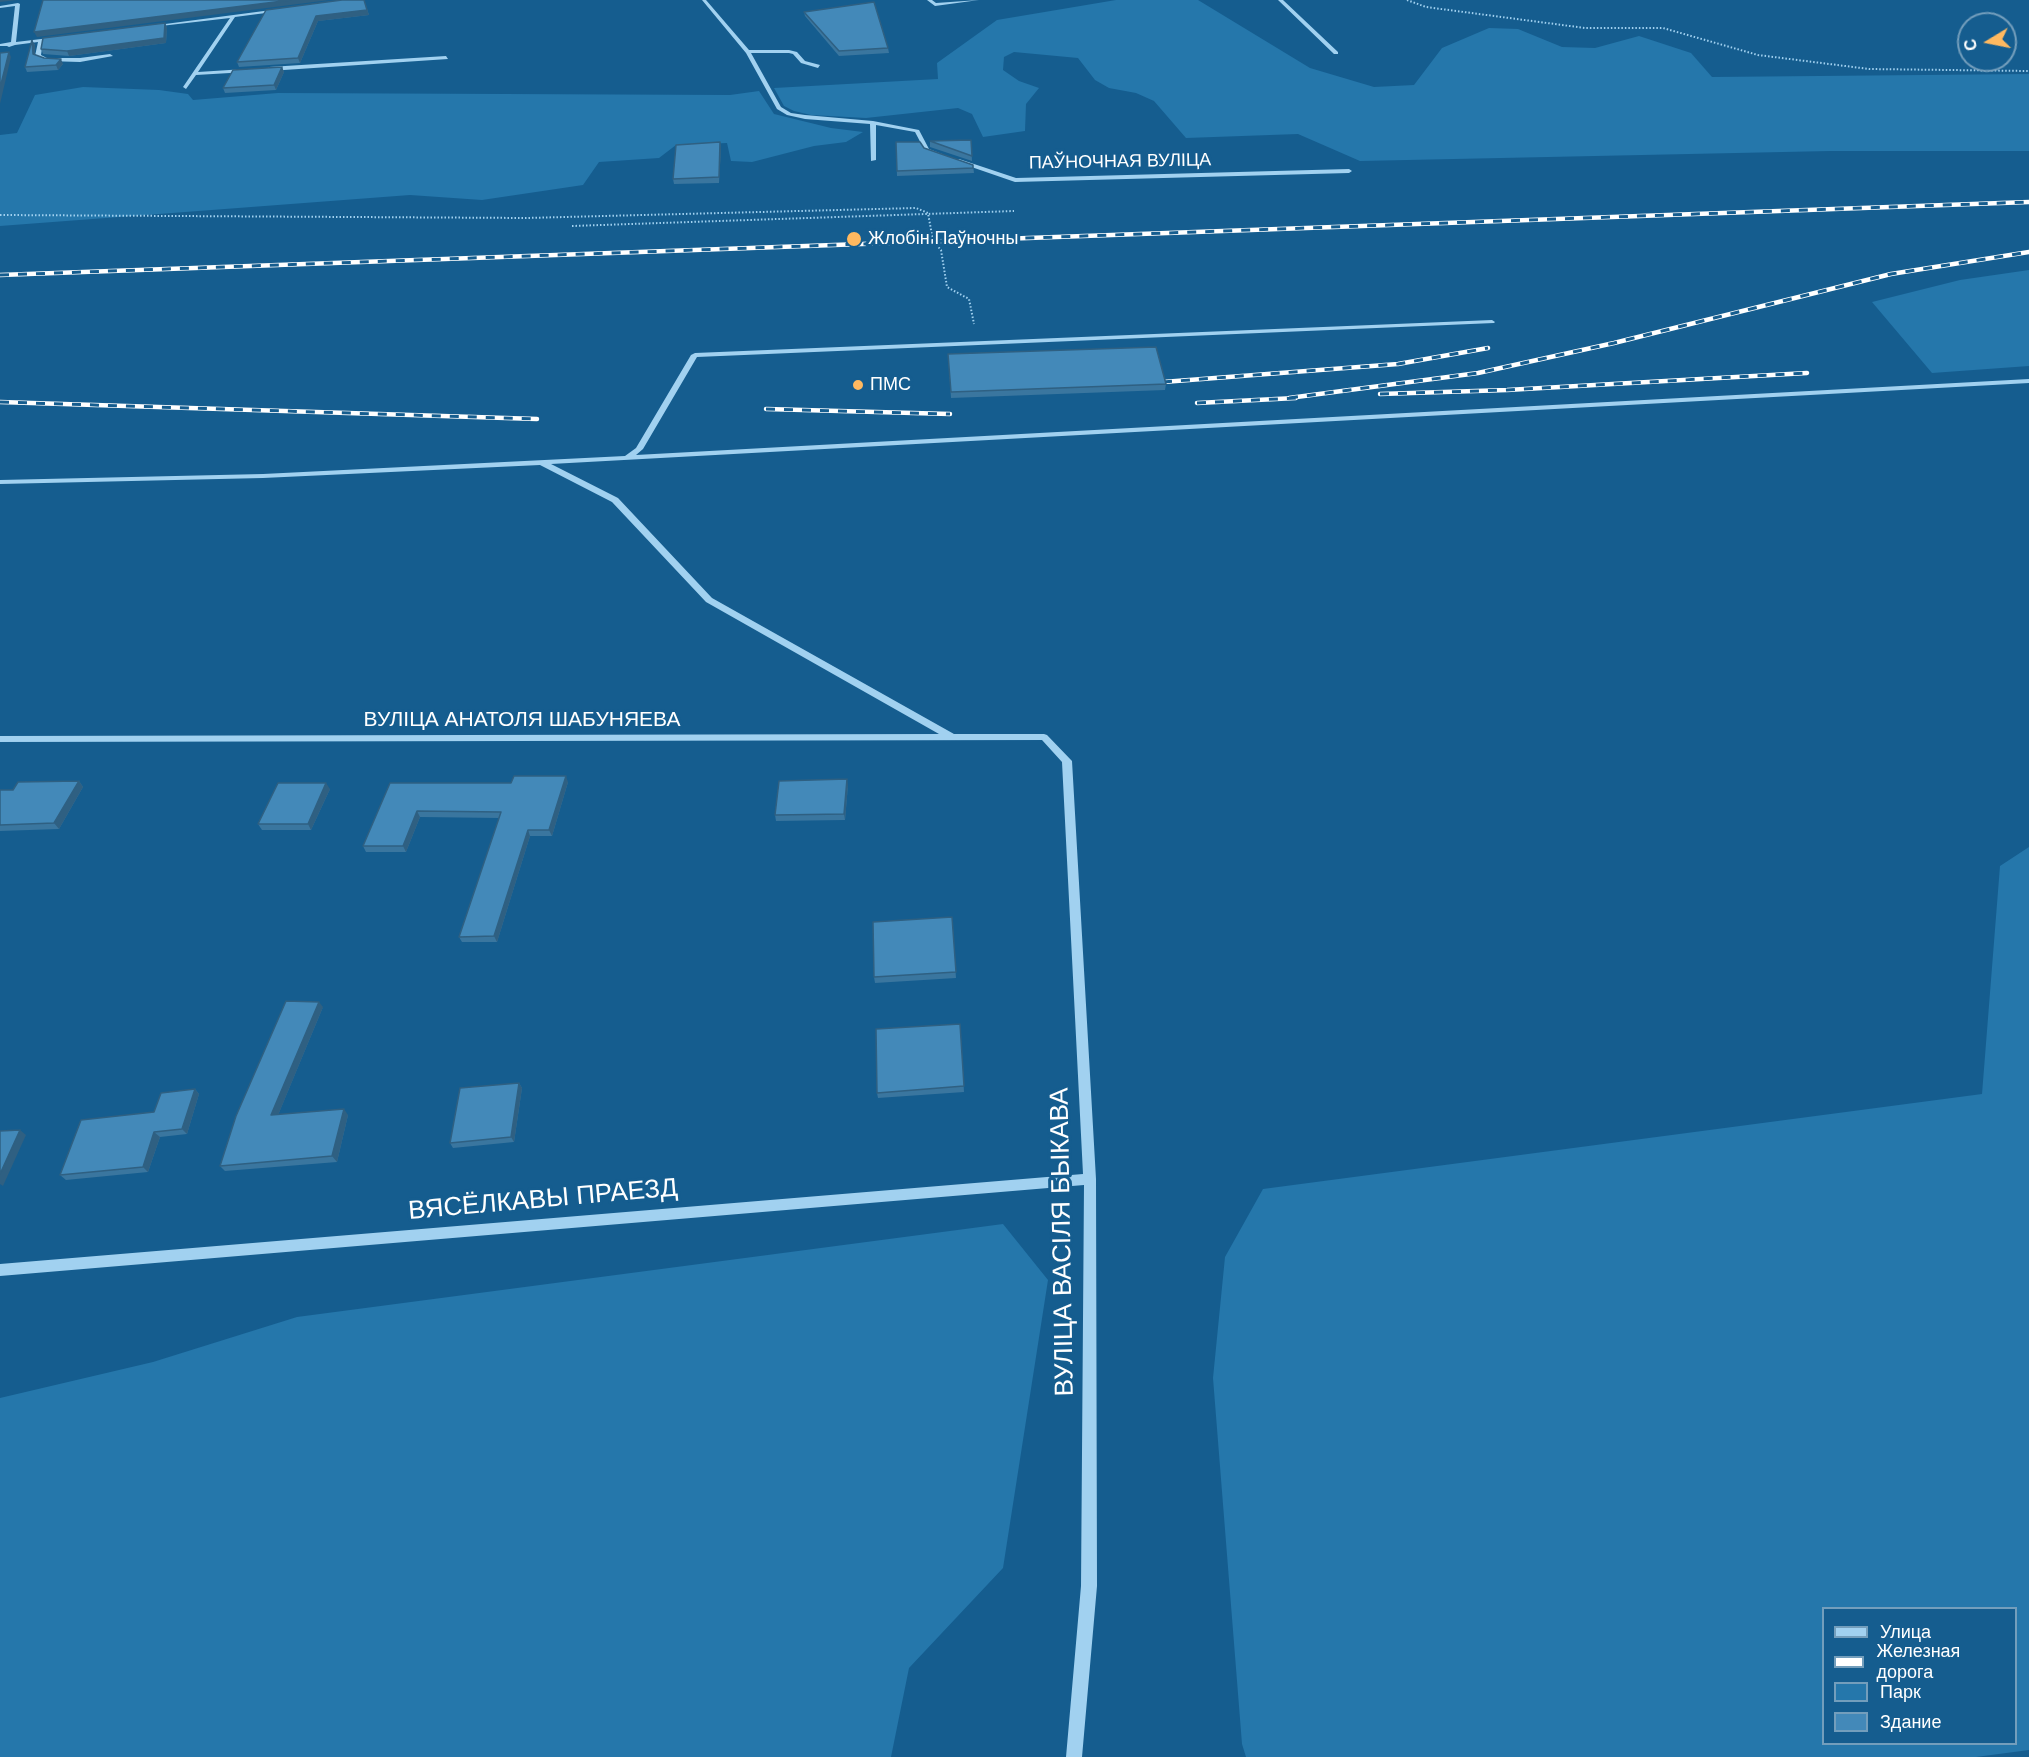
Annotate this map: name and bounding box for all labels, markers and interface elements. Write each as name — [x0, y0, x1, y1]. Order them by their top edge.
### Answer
north arrow — [1957, 12, 2017, 72]
text: С — [1961, 38, 1980, 52]
street label: ПАЎНОЧНАЯ ВУЛІЦА — [1029, 150, 1211, 174]
place label: Жлобін Паўночны — [868, 228, 1018, 250]
marker: Жлобін Паўночны — [845, 230, 863, 248]
place label: ПМС — [870, 374, 911, 396]
marker: ПМС — [851, 378, 865, 392]
street label: ВУЛІЦА АНАТОЛЯ ШАБУНЯЕВА — [364, 707, 680, 733]
street label: ВУЛІЦА ВАСІЛЯ БЫКАВА — [1045, 1087, 1081, 1397]
street label: ВЯСЁЛКАВЫ ПРАЕЗД — [407, 1173, 679, 1227]
legend — [1822, 1607, 2017, 1745]
text: Улица — [1880, 1622, 1931, 1642]
text: Железная дорога — [1876, 1641, 1960, 1682]
text: Парк — [1880, 1682, 1921, 1702]
text: Здание — [1880, 1712, 1941, 1732]

